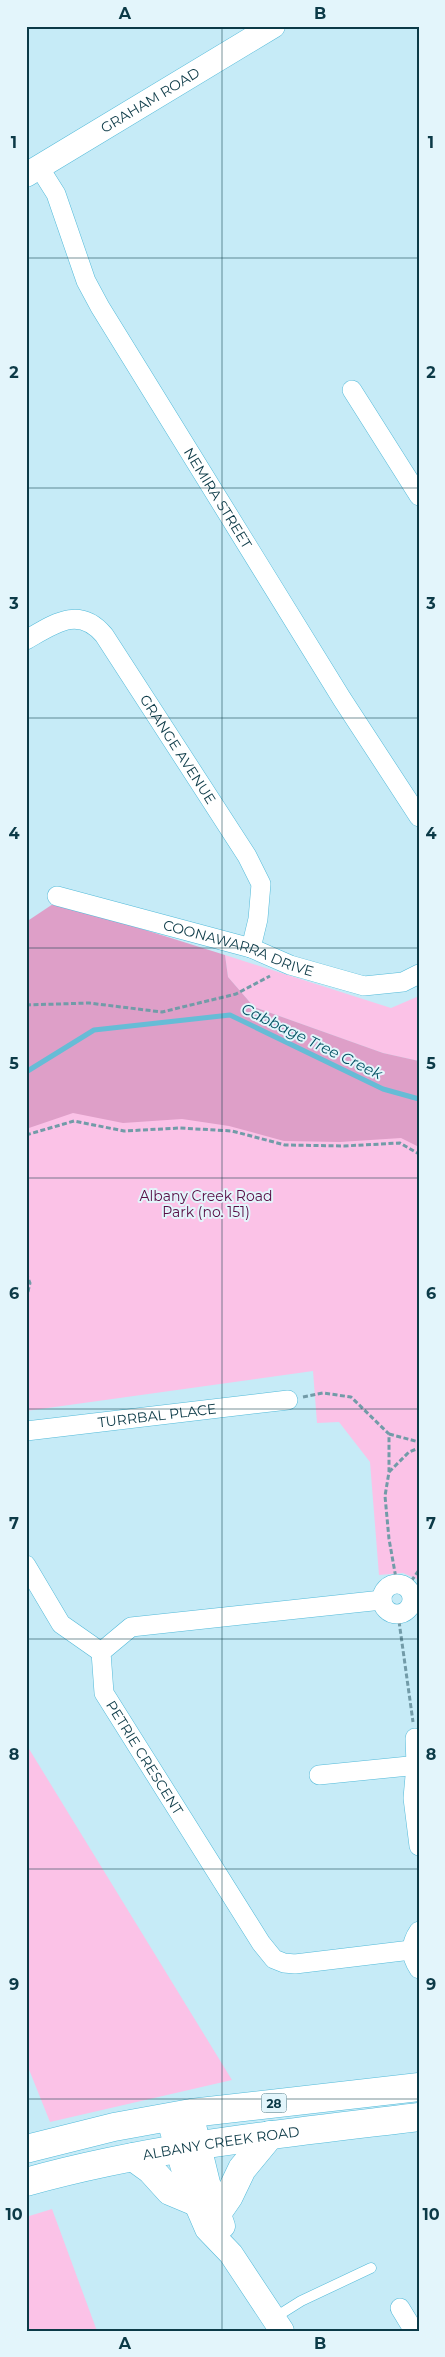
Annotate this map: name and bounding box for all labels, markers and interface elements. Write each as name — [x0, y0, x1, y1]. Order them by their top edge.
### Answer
text: A — [118, 4, 132, 23]
text: B — [314, 4, 326, 23]
street label: GRAHAM ROAD — [97, 63, 203, 137]
text: 1 — [11, 133, 17, 152]
text: 1 — [428, 133, 434, 152]
text: 2 — [9, 363, 19, 382]
text: 2 — [426, 363, 436, 382]
street label: NEMIRA STREET — [180, 444, 256, 552]
text: 3 — [8, 594, 19, 613]
text: 3 — [425, 594, 436, 613]
street label: GRANGE AVENUE — [136, 691, 220, 807]
text: 4 — [8, 824, 20, 843]
text: 4 — [425, 824, 437, 843]
street label: COONAWARRA DRIVE — [161, 916, 316, 980]
water label: Cabbage Tree Creek — [238, 999, 386, 1084]
text: 5 — [9, 1054, 19, 1073]
text: 5 — [426, 1054, 436, 1073]
park label: Albany Creek Road Park (no. 151) — [140, 1187, 272, 1221]
text: 6 — [9, 1284, 19, 1303]
text: 6 — [426, 1284, 436, 1303]
street label: TURRBAL PLACE — [97, 1400, 217, 1431]
text: 7 — [9, 1514, 19, 1533]
text: 7 — [426, 1514, 436, 1533]
street label: PETRIE CRESCENT — [102, 1697, 187, 1818]
text: 8 — [9, 1745, 19, 1764]
text: 8 — [426, 1745, 436, 1764]
text: 9 — [9, 1975, 19, 1994]
text: 9 — [426, 1975, 436, 1994]
road number: 28 — [262, 2094, 286, 2112]
street label: ALBANY CREEK ROAD — [141, 2122, 300, 2164]
text: 10 — [5, 2205, 23, 2224]
text: 10 — [422, 2205, 440, 2224]
text: A — [118, 2334, 132, 2353]
text: B — [314, 2334, 326, 2353]

